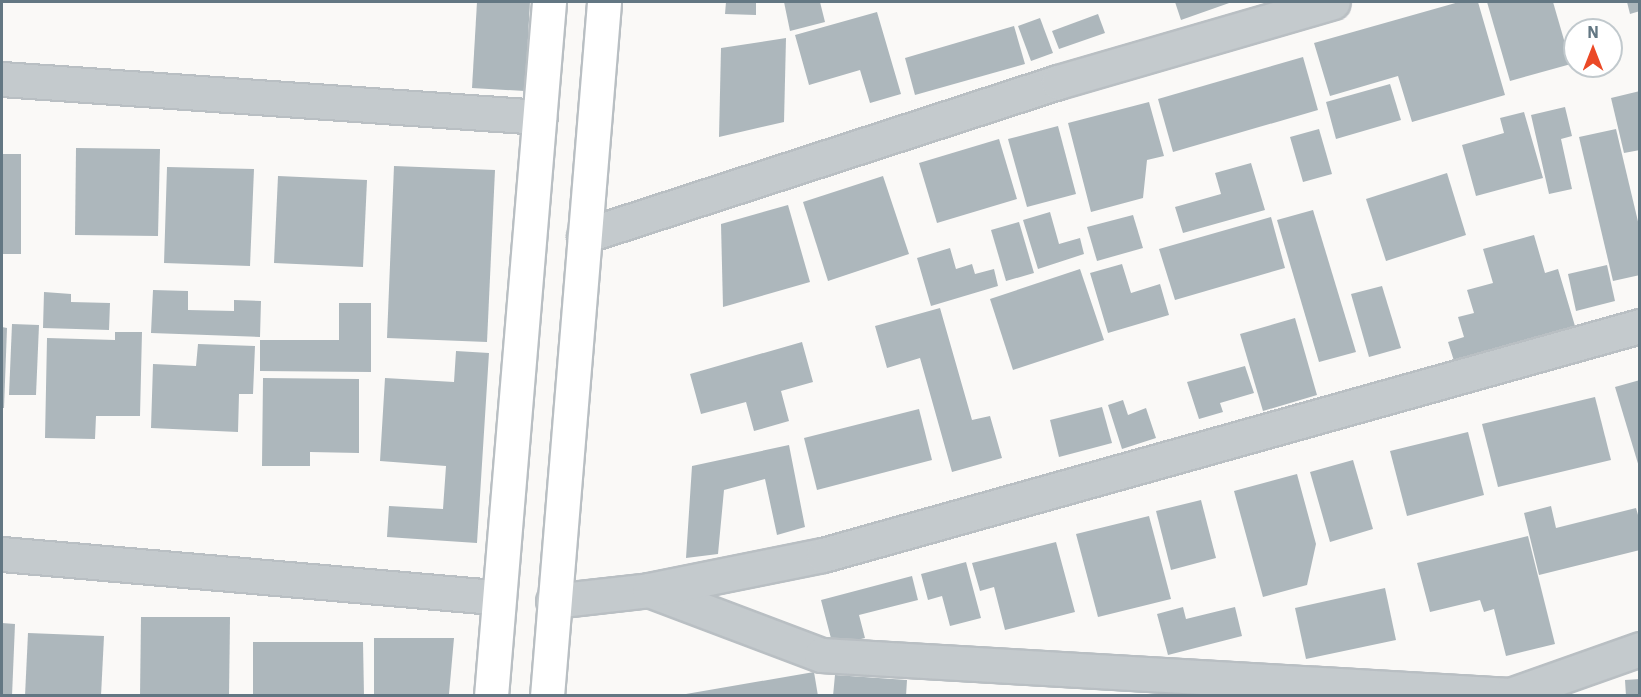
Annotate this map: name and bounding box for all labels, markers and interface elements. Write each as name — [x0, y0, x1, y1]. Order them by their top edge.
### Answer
north arrow — [1563, 18, 1623, 78]
text: N — [1587, 22, 1599, 42]

